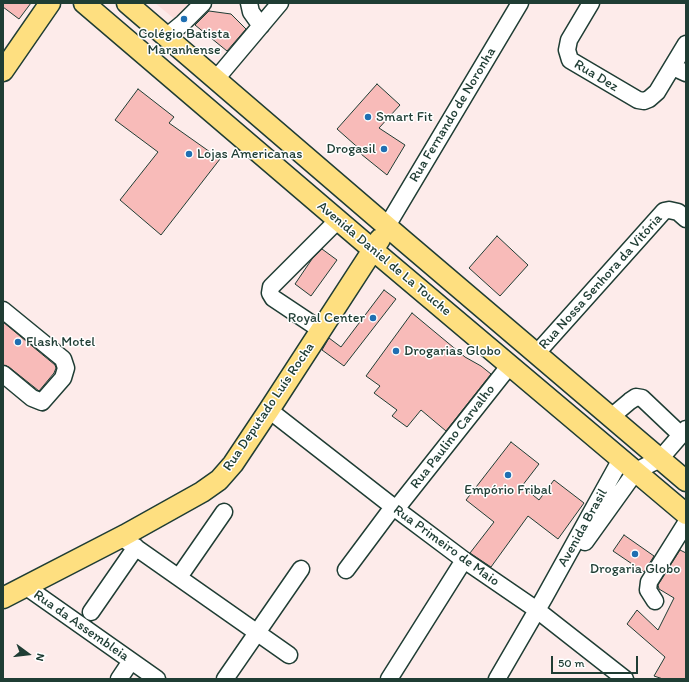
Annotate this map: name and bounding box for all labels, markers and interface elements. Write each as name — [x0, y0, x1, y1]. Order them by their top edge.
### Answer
marker: Colégio Batista Maranhense — [179, 14, 189, 24]
place label: Colégio Batista Maranhense — [138, 26, 230, 58]
street label: Rua Fernando de Noronha — [406, 44, 500, 186]
street label: Rua Dez — [571, 56, 621, 96]
place label: Smart Fit — [376, 109, 433, 125]
marker: Smart Fit — [363, 112, 373, 122]
place label: Drogasil — [326, 141, 376, 157]
marker: Drogasil — [379, 144, 389, 154]
place label: Lojas Americanas — [197, 146, 303, 162]
marker: Lojas Americanas — [184, 149, 194, 159]
street label: Avenida Daniel de La Touche — [314, 198, 454, 320]
street label: Rua Nossa Senhora da Vitória — [536, 211, 666, 353]
place label: Royal Center — [288, 310, 365, 326]
marker: Royal Center — [368, 313, 378, 323]
place label: Flash Motel — [26, 334, 95, 350]
marker: Flash Motel — [13, 337, 23, 347]
street label: Rua Deputado Luís Rocha — [220, 340, 318, 474]
place label: Drogarias Globo — [404, 343, 501, 359]
marker: Drogarias Globo — [391, 346, 401, 356]
street label: Rua Paulino Carvalho — [407, 381, 499, 493]
marker: Empório Fribal — [503, 470, 513, 480]
place label: Empório Fribal — [464, 482, 552, 498]
street label: Avenida Brasil — [555, 486, 611, 570]
street label: Rua Primeiro de Maio — [390, 502, 502, 590]
marker: Drogaria Globo — [630, 549, 640, 559]
place label: Drogaria Globo — [590, 561, 680, 577]
street label: Rua da Assembleia — [30, 587, 132, 665]
north arrow — [8, 634, 48, 674]
scale bar — [553, 648, 640, 674]
text: N — [33, 652, 47, 663]
text: 50 m — [558, 656, 584, 670]

